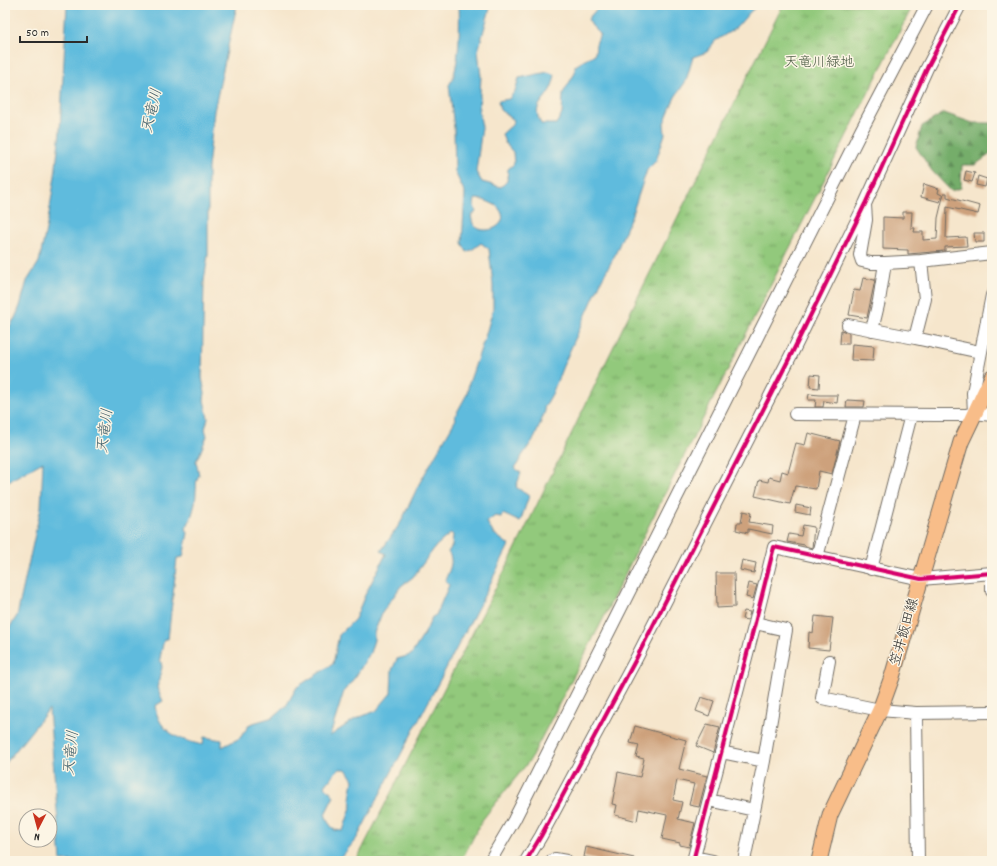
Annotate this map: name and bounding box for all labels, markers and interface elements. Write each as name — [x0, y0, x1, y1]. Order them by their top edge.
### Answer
scale bar — [20, 18, 87, 44]
text: 50 m — [26, 25, 49, 42]
park label: 天竜川緑地 — [784, 53, 854, 73]
water label: 天竜川 — [137, 87, 169, 135]
water label: 天竜川 — [92, 407, 120, 455]
street label: 笠井飯田線 — [886, 596, 924, 668]
water label: 天竜川 — [59, 729, 85, 777]
north arrow — [18, 808, 58, 848]
text: N — [33, 828, 41, 844]

